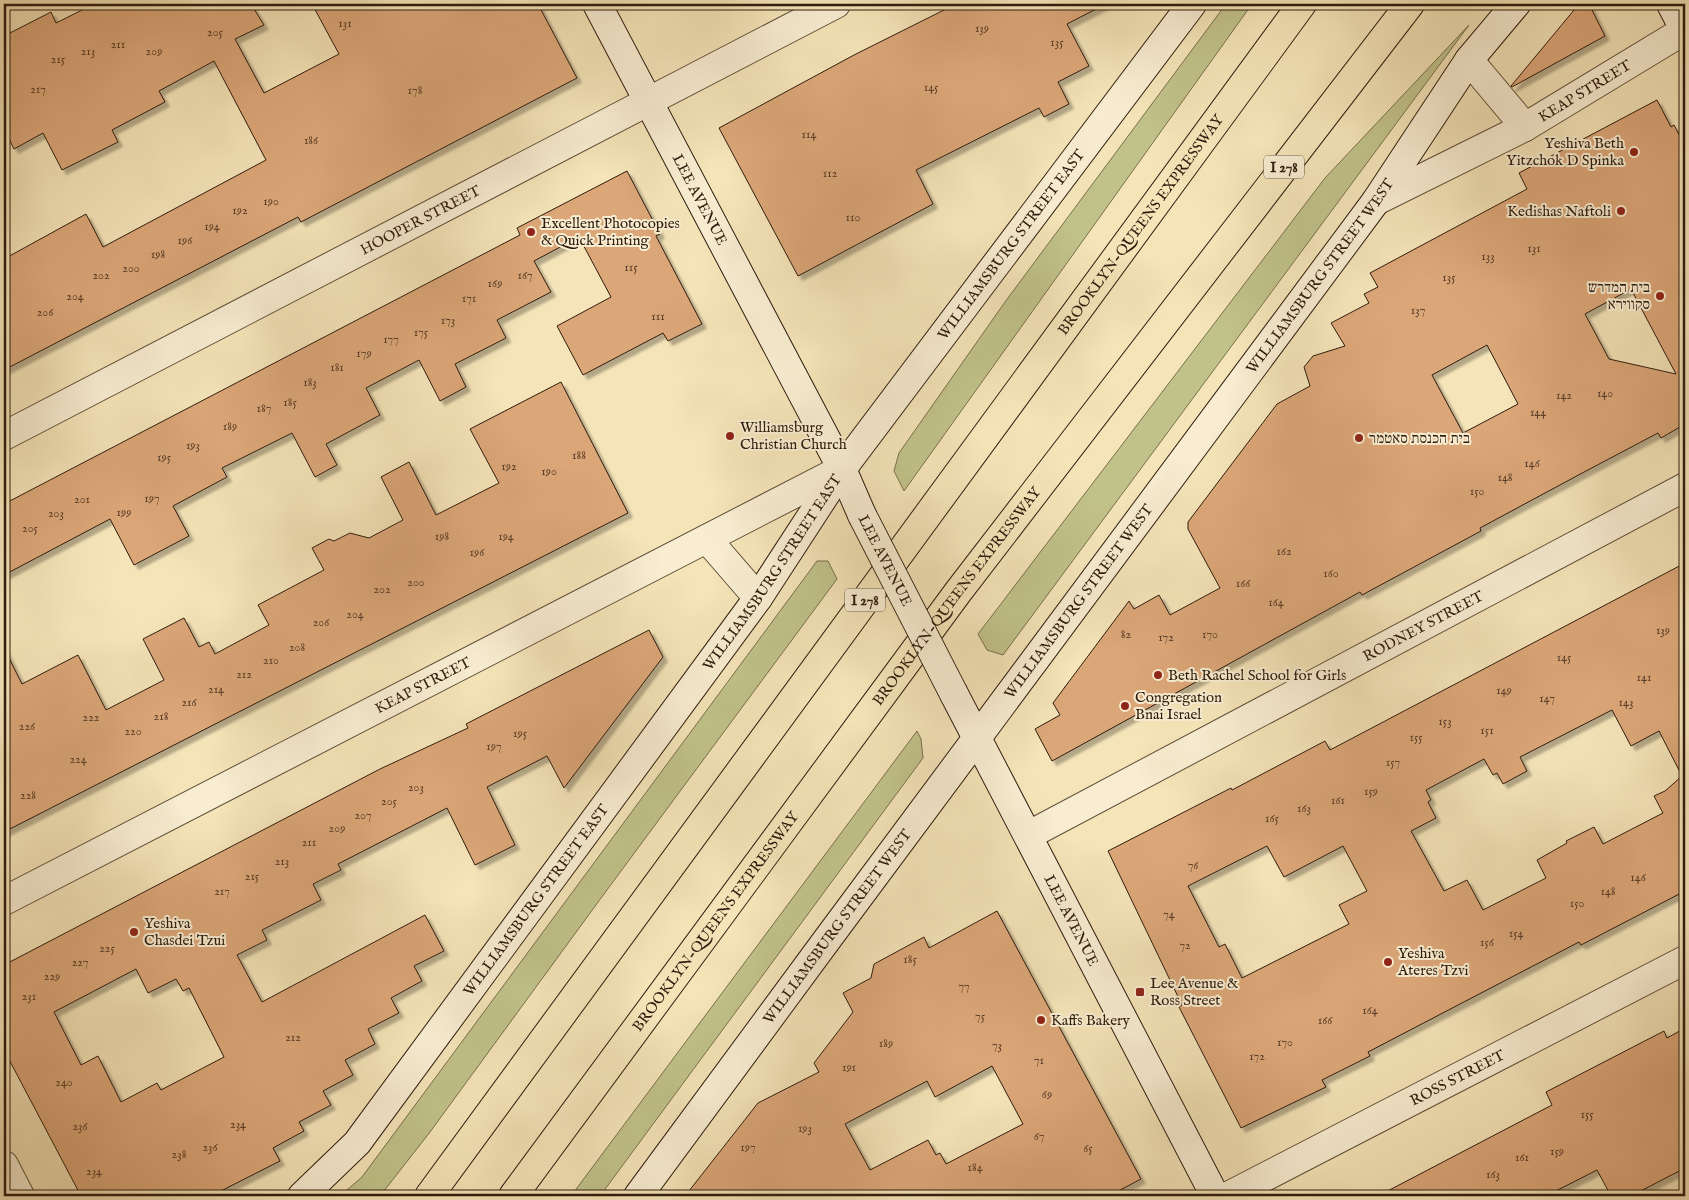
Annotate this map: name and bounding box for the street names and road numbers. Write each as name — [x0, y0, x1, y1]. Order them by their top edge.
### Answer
street label: KEAP STREET — [1535, 56, 1635, 127]
street label: BROOKLYN-QUEENS EXPRESSWAY — [1054, 110, 1228, 339]
street label: WILLIAMSBURG STREET EAST — [934, 146, 1089, 344]
street label: LEE AVENUE — [668, 151, 731, 249]
road number: I 278 — [1264, 156, 1304, 178]
street label: WILLIAMSBURG STREET WEST — [1242, 175, 1398, 378]
street label: HOOPER STREET — [357, 181, 484, 259]
street label: WILLIAMSBURG STREET EAST — [699, 471, 846, 675]
street label: BROOKLYN-QUEENS EXPRESSWAY — [869, 483, 1046, 710]
street label: WILLIAMSBURG STREET WEST — [1000, 501, 1157, 703]
street label: LEE AVENUE — [853, 512, 916, 610]
street label: RODNEY STREET — [1360, 587, 1487, 666]
road number: I 278 — [845, 588, 885, 612]
street label: KEAP STREET — [372, 653, 474, 718]
street label: WILLIAMSBURG STREET EAST — [459, 801, 613, 1000]
street label: BROOKLYN-QUEENS EXPRESSWAY — [628, 807, 803, 1036]
street label: WILLIAMSBURG STREET WEST — [759, 826, 916, 1028]
street label: LEE AVENUE — [1040, 871, 1103, 969]
street label: ROSS STREET — [1407, 1046, 1508, 1110]

